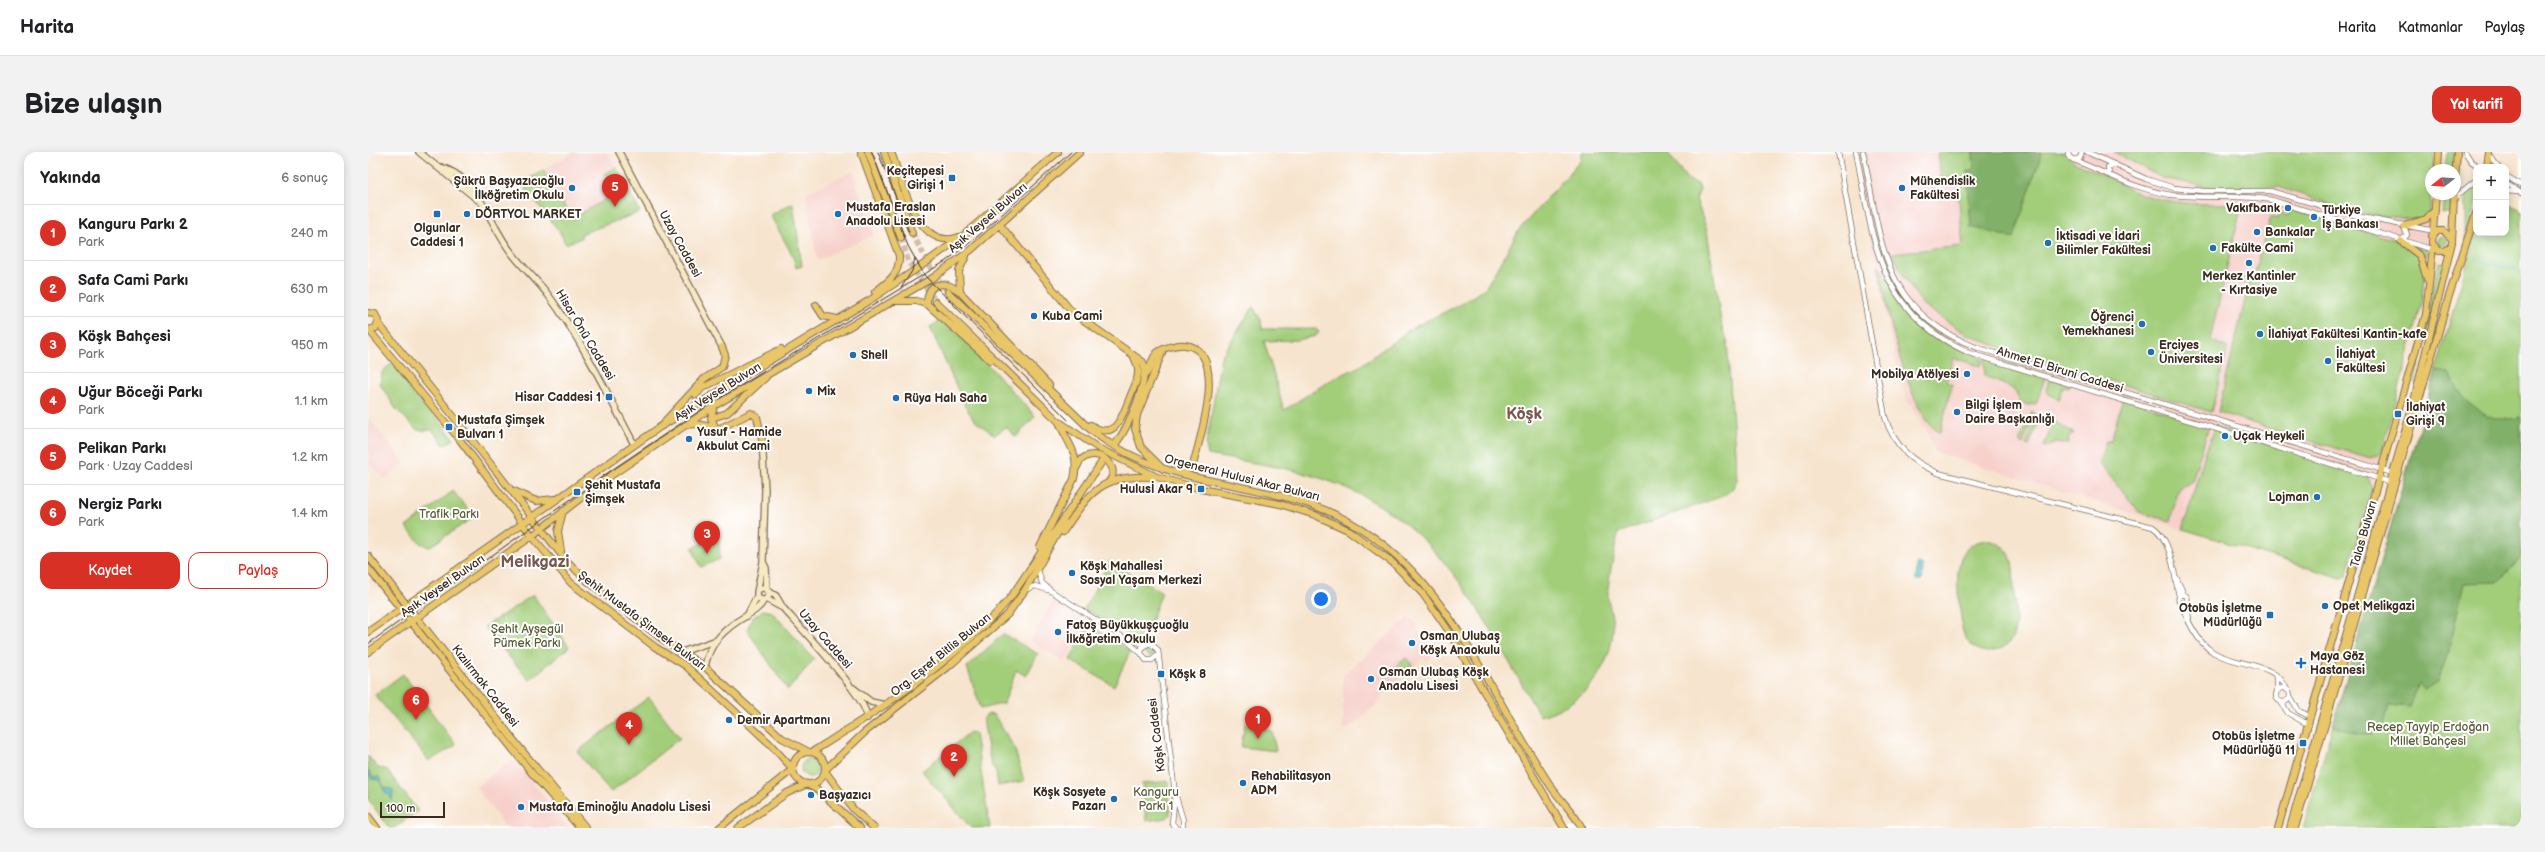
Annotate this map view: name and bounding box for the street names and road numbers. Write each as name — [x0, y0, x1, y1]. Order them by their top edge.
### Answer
street label: Aşık Veysel Bulvarı — [946, 180, 1031, 256]
street label: Uzay Caddesi — [655, 208, 705, 280]
street label: Hisar Önü Caddesi — [552, 286, 619, 383]
street label: Ahmet El Biruni Caddesi — [1995, 344, 2125, 396]
street label: Aşık Veysel Bulvarı — [672, 359, 764, 425]
street label: Orgeneral Hulusi Akar Bulvarı — [1163, 451, 1321, 505]
street label: Talas Bulvarı — [2347, 499, 2381, 569]
street label: Aşık Veysel Bulvarı — [398, 551, 488, 621]
street label: Şehit Mustafa Şimsek Bulvarı — [575, 568, 709, 674]
street label: Uzay Caddesi — [795, 606, 855, 672]
street label: Org. Eşref Bitlis Bulvarı — [888, 610, 994, 700]
street label: Kızılırmak Caddesi — [448, 642, 522, 730]
street label: Köşk Caddesi — [1145, 697, 1169, 773]

